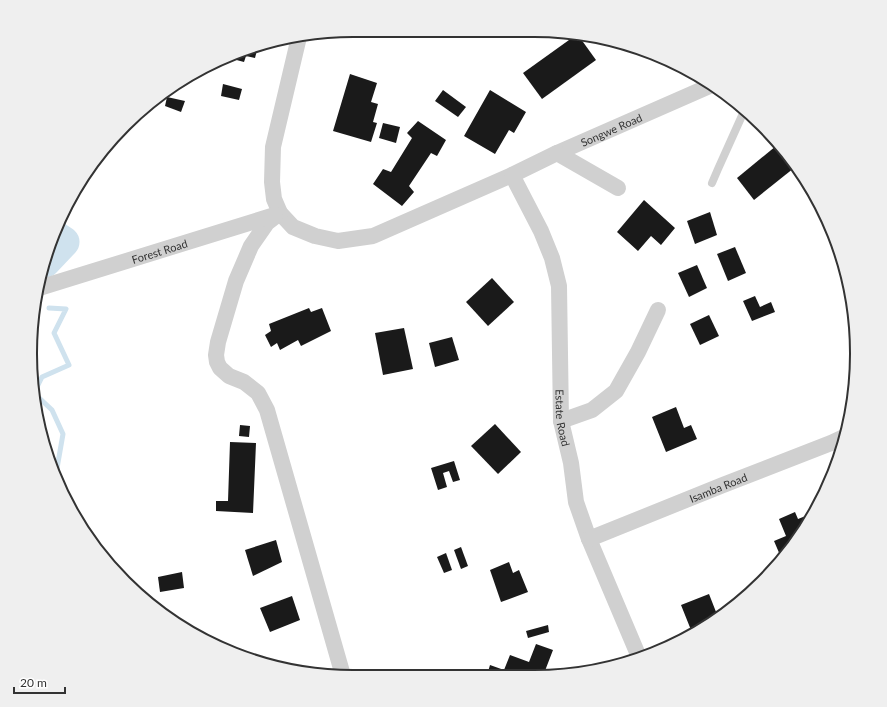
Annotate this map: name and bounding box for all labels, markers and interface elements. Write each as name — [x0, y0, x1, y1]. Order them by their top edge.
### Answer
street label: Songwe Road — [578, 110, 644, 148]
street label: Forest Road — [130, 236, 189, 265]
street label: Estate Road — [554, 389, 573, 447]
street label: Isamba Road — [687, 470, 749, 504]
scale bar — [14, 669, 65, 695]
text: 20 m — [20, 675, 47, 690]

